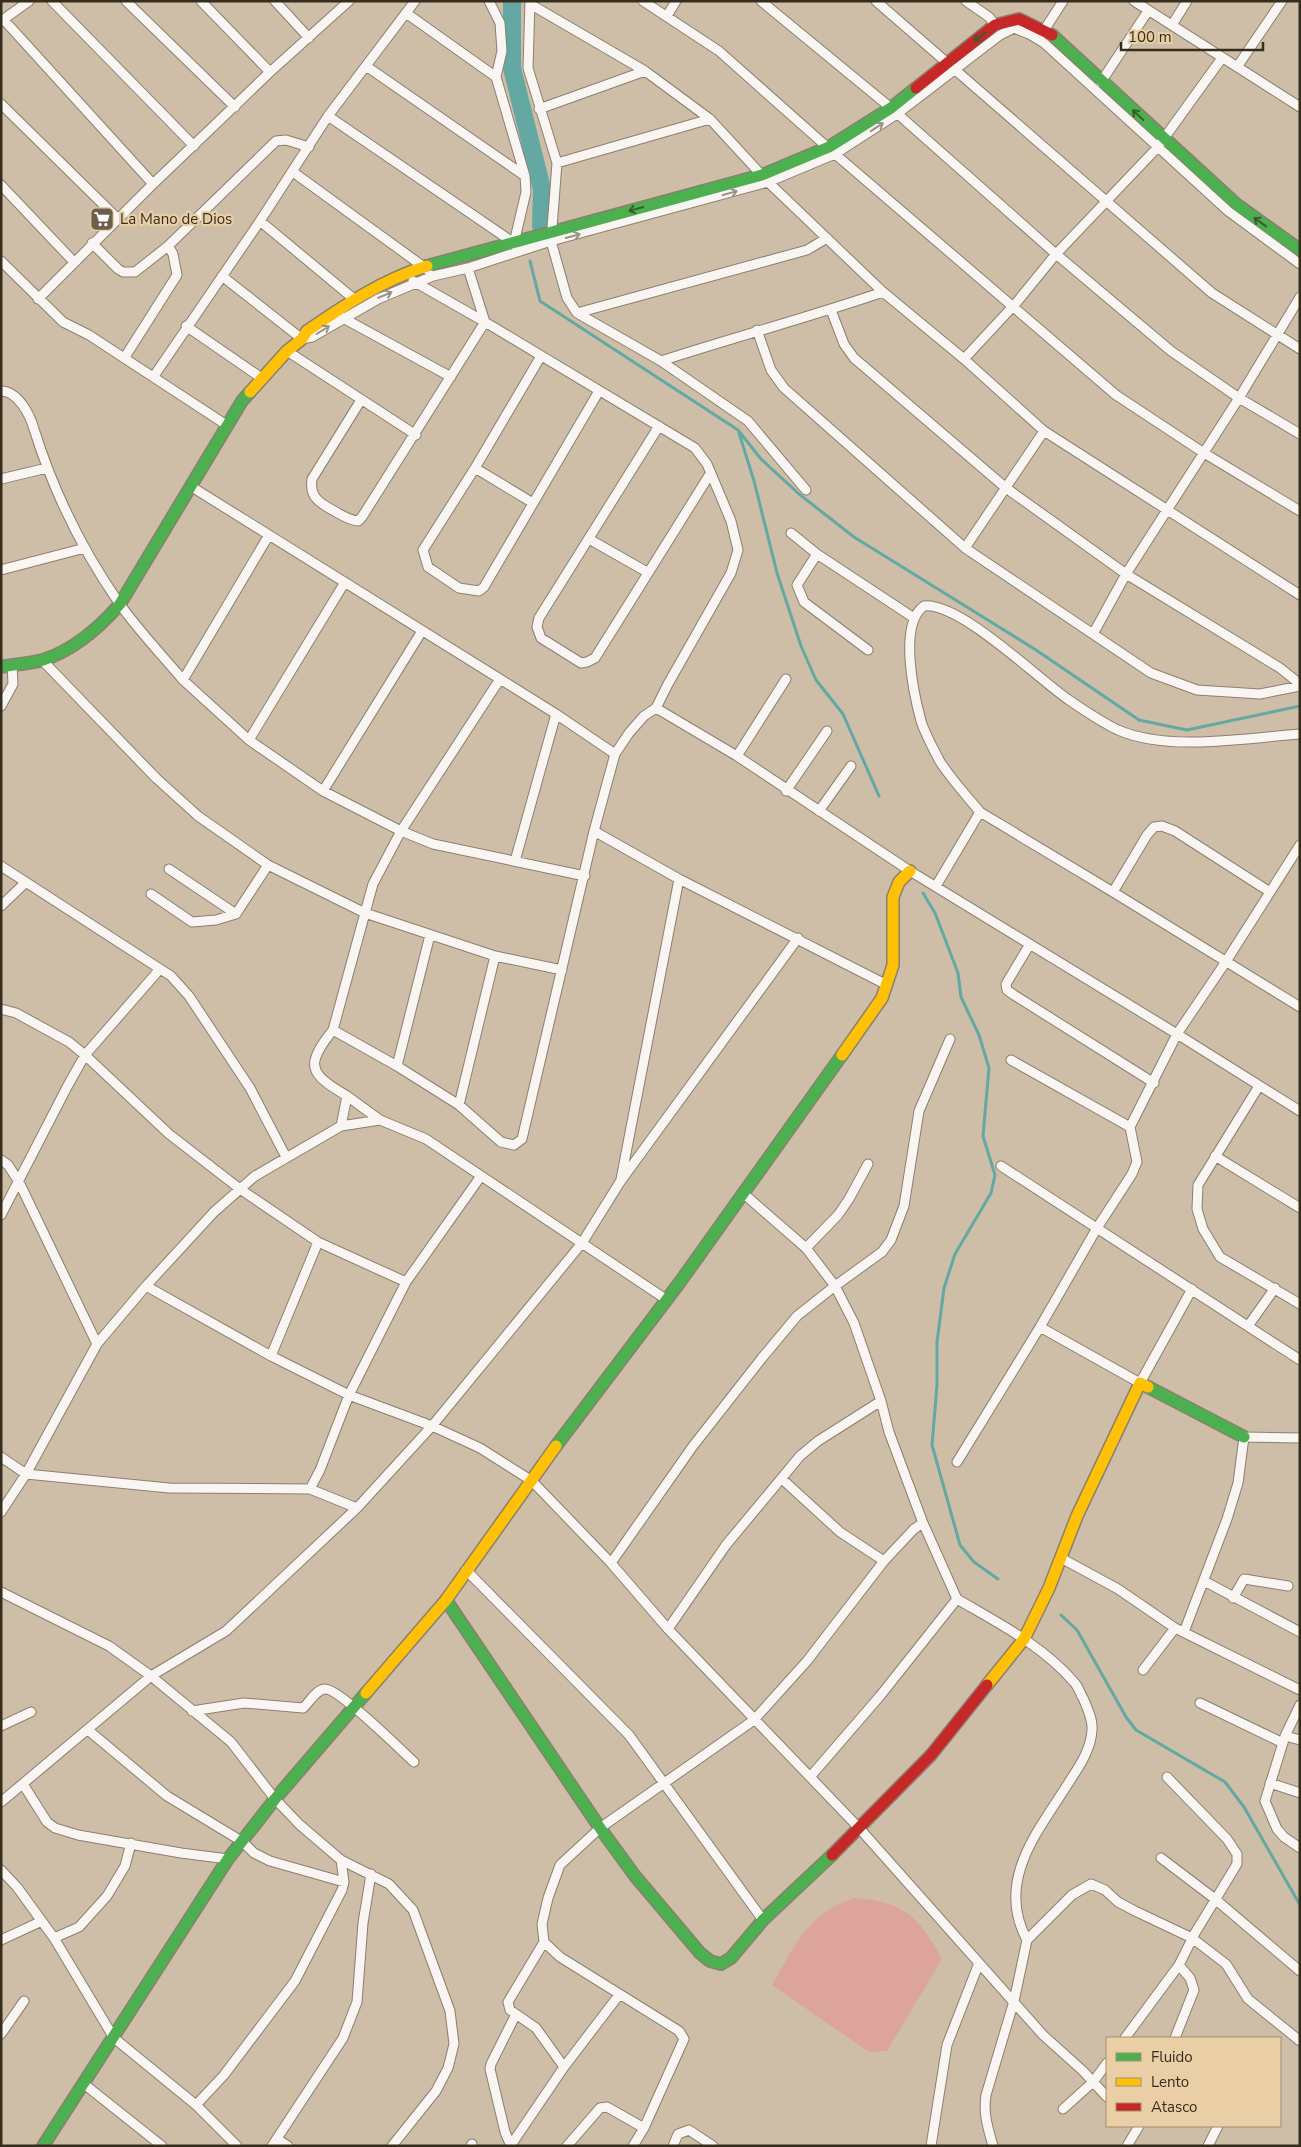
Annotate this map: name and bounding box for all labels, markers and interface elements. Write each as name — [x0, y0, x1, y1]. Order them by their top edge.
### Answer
scale bar — [1121, 20, 1264, 52]
text: 100 m — [1128, 27, 1172, 47]
one-way arrow — [974, 32, 987, 43]
one-way arrow — [1131, 109, 1144, 121]
one-way arrow — [870, 122, 884, 132]
one-way arrow — [721, 187, 737, 197]
one-way arrow — [629, 204, 645, 214]
supermarket icon: La Mano de Dios — [89, 206, 115, 232]
place label: La Mano de Dios — [120, 209, 232, 229]
one-way arrow — [1254, 216, 1268, 227]
one-way arrow — [565, 231, 581, 240]
one-way arrow — [377, 290, 392, 300]
one-way arrow — [316, 325, 330, 336]
legend — [1106, 2037, 1281, 2127]
text: Fluido — [1151, 2047, 1193, 2067]
text: Lento — [1151, 2072, 1189, 2092]
text: Atasco — [1151, 2097, 1197, 2117]

